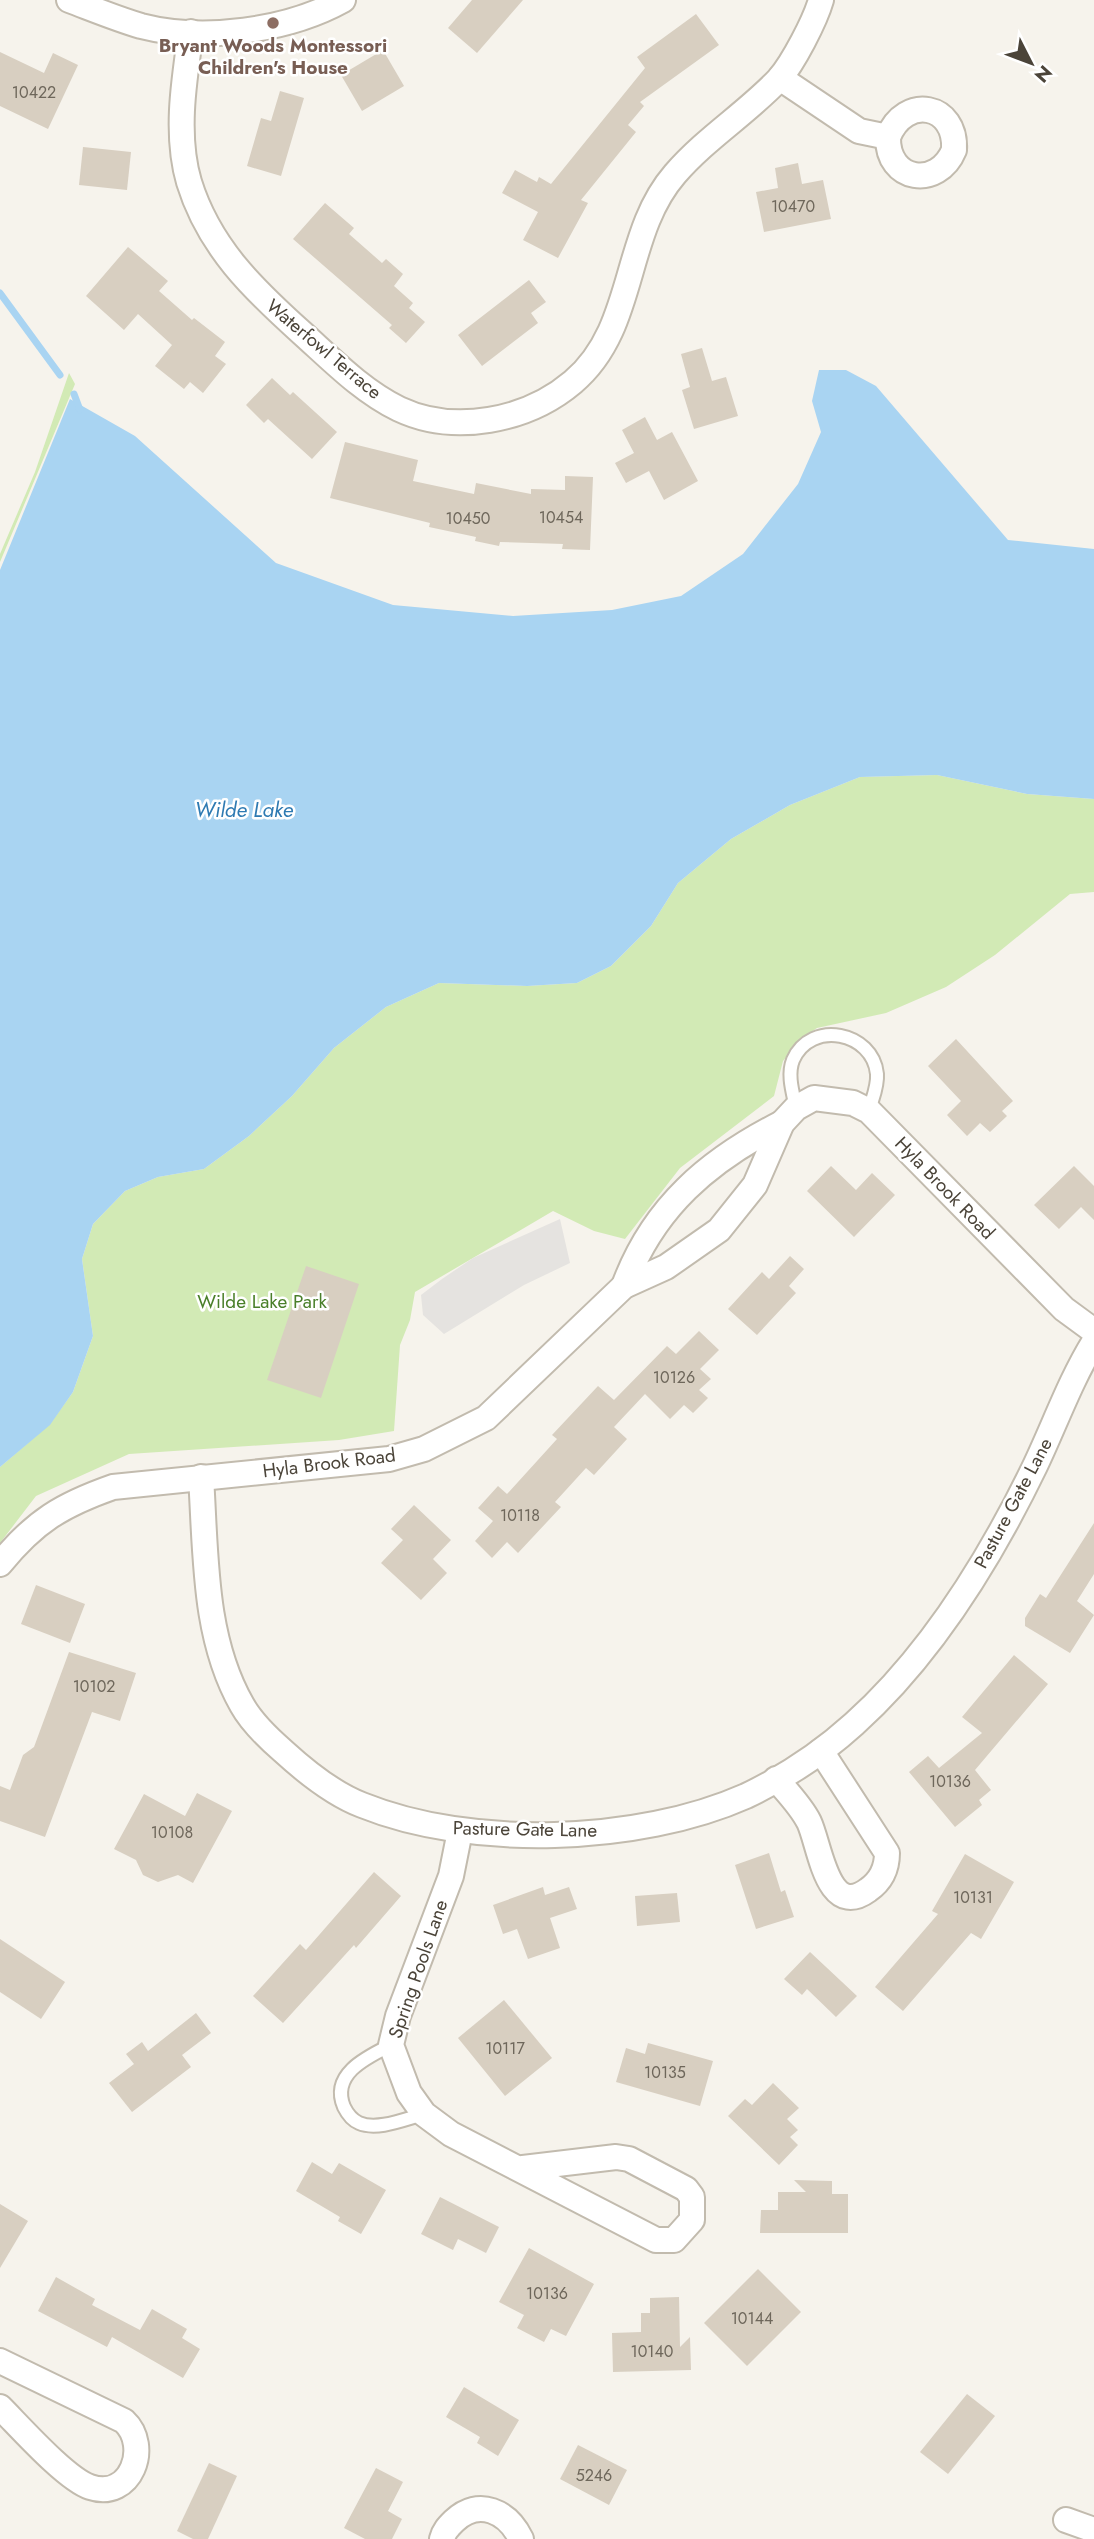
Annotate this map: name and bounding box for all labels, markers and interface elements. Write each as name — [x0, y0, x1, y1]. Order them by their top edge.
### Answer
marker: Bryant Woods Montessori Children's House — [265, 15, 281, 31]
north arrow — [996, 28, 1066, 98]
place label: Bryant Woods Montessori Children's House — [159, 32, 387, 81]
text: N — [1028, 59, 1058, 89]
house number: 10422 — [12, 81, 56, 104]
house number: 10470 — [771, 195, 815, 218]
street label: Waterfowl Terrace — [260, 293, 388, 405]
house number: 10454 — [539, 506, 583, 529]
house number: 10450 — [446, 507, 490, 530]
water label: Wilde Lake — [195, 795, 294, 825]
street label: Hyla Brook Road — [889, 1131, 1001, 1245]
park label: Wilde Lake Park — [197, 1288, 327, 1315]
house number: 10126 — [653, 1366, 695, 1389]
street label: Pasture Gate Lane — [967, 1433, 1059, 1573]
street label: Hyla Brook Road — [261, 1441, 397, 1485]
house number: 10118 — [500, 1504, 540, 1527]
house number: 10102 — [73, 1675, 115, 1698]
house number: 10136 — [929, 1770, 971, 1793]
street label: Pasture Gate Lane — [453, 1814, 598, 1844]
house number: 10108 — [151, 1821, 193, 1844]
house number: 10131 — [953, 1886, 993, 1909]
street label: Spring Pools Lane — [382, 1896, 454, 2042]
house number: 10117 — [485, 2037, 525, 2060]
house number: 10135 — [644, 2061, 686, 2084]
house number: 10136 — [526, 2282, 568, 2305]
house number: 10144 — [731, 2307, 773, 2330]
house number: 10140 — [631, 2340, 673, 2363]
house number: 5246 — [576, 2464, 612, 2487]

